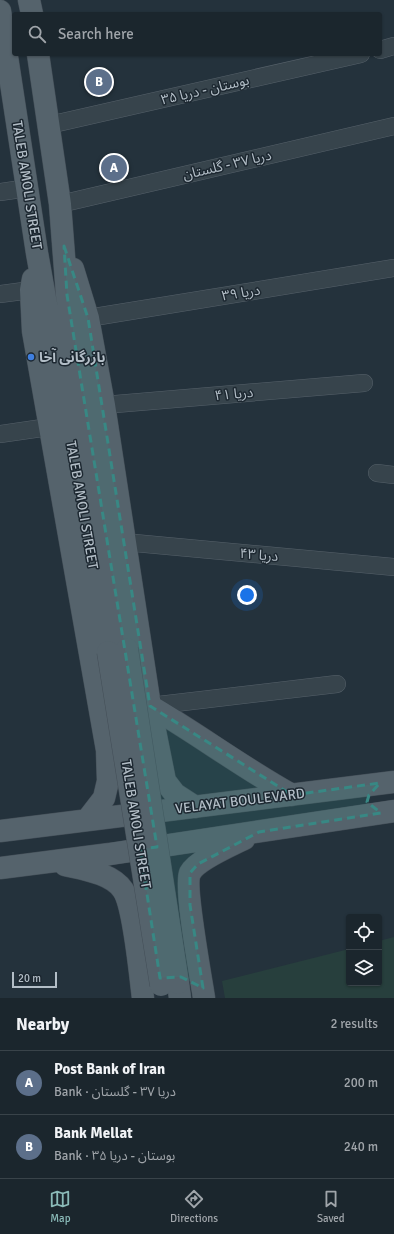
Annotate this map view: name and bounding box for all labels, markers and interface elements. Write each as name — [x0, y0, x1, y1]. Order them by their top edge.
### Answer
search box — [12, 12, 382, 56]
icon: search — [26, 23, 48, 45]
text: Search here — [58, 25, 134, 43]
pin: B — [86, 67, 112, 97]
street label: بوستان - دریا ۳۵ — [159, 72, 251, 108]
street label: TALEB AMOLI STREET — [8, 119, 46, 251]
street label: دریا ۳۷ - گلستان — [181, 146, 273, 183]
pin: A — [101, 153, 127, 183]
street label: دریا ۳۹ — [221, 282, 262, 304]
place label: بازرگانی آخا — [39, 348, 105, 366]
marker: بازرگانی آخا — [26, 352, 36, 362]
street label: دریا ۴۱ — [214, 384, 254, 404]
street label: TALEB AMOLI STREET — [62, 439, 102, 571]
street label: دریا ۴۳ — [239, 545, 279, 565]
your location — [237, 585, 257, 605]
street label: TALEB AMOLI STREET — [117, 758, 155, 890]
street label: VELAYAT BOULEVARD — [174, 785, 306, 817]
map controls — [346, 914, 382, 986]
button: locate — [346, 914, 382, 950]
button: layers — [346, 950, 382, 986]
scale bar — [12, 970, 57, 989]
text: 20 m — [18, 972, 41, 985]
text: Nearby — [16, 1014, 69, 1035]
text: 2 results — [330, 1016, 378, 1032]
text: Post Bank of Iran — [54, 1060, 165, 1078]
text: A — [25, 1075, 33, 1091]
text: 200 m — [344, 1075, 378, 1091]
text: Bank · دریا ۳۷ - گلستان — [54, 1084, 176, 1100]
text: Bank Mellat — [54, 1124, 133, 1142]
text: B — [25, 1139, 33, 1155]
text: 240 m — [344, 1139, 378, 1155]
text: Bank · بوستان - دریا ۳۵ — [54, 1148, 175, 1164]
tab: Map — [49, 1188, 71, 1225]
tab: Directions — [170, 1188, 218, 1225]
tab: Saved — [317, 1188, 345, 1225]

